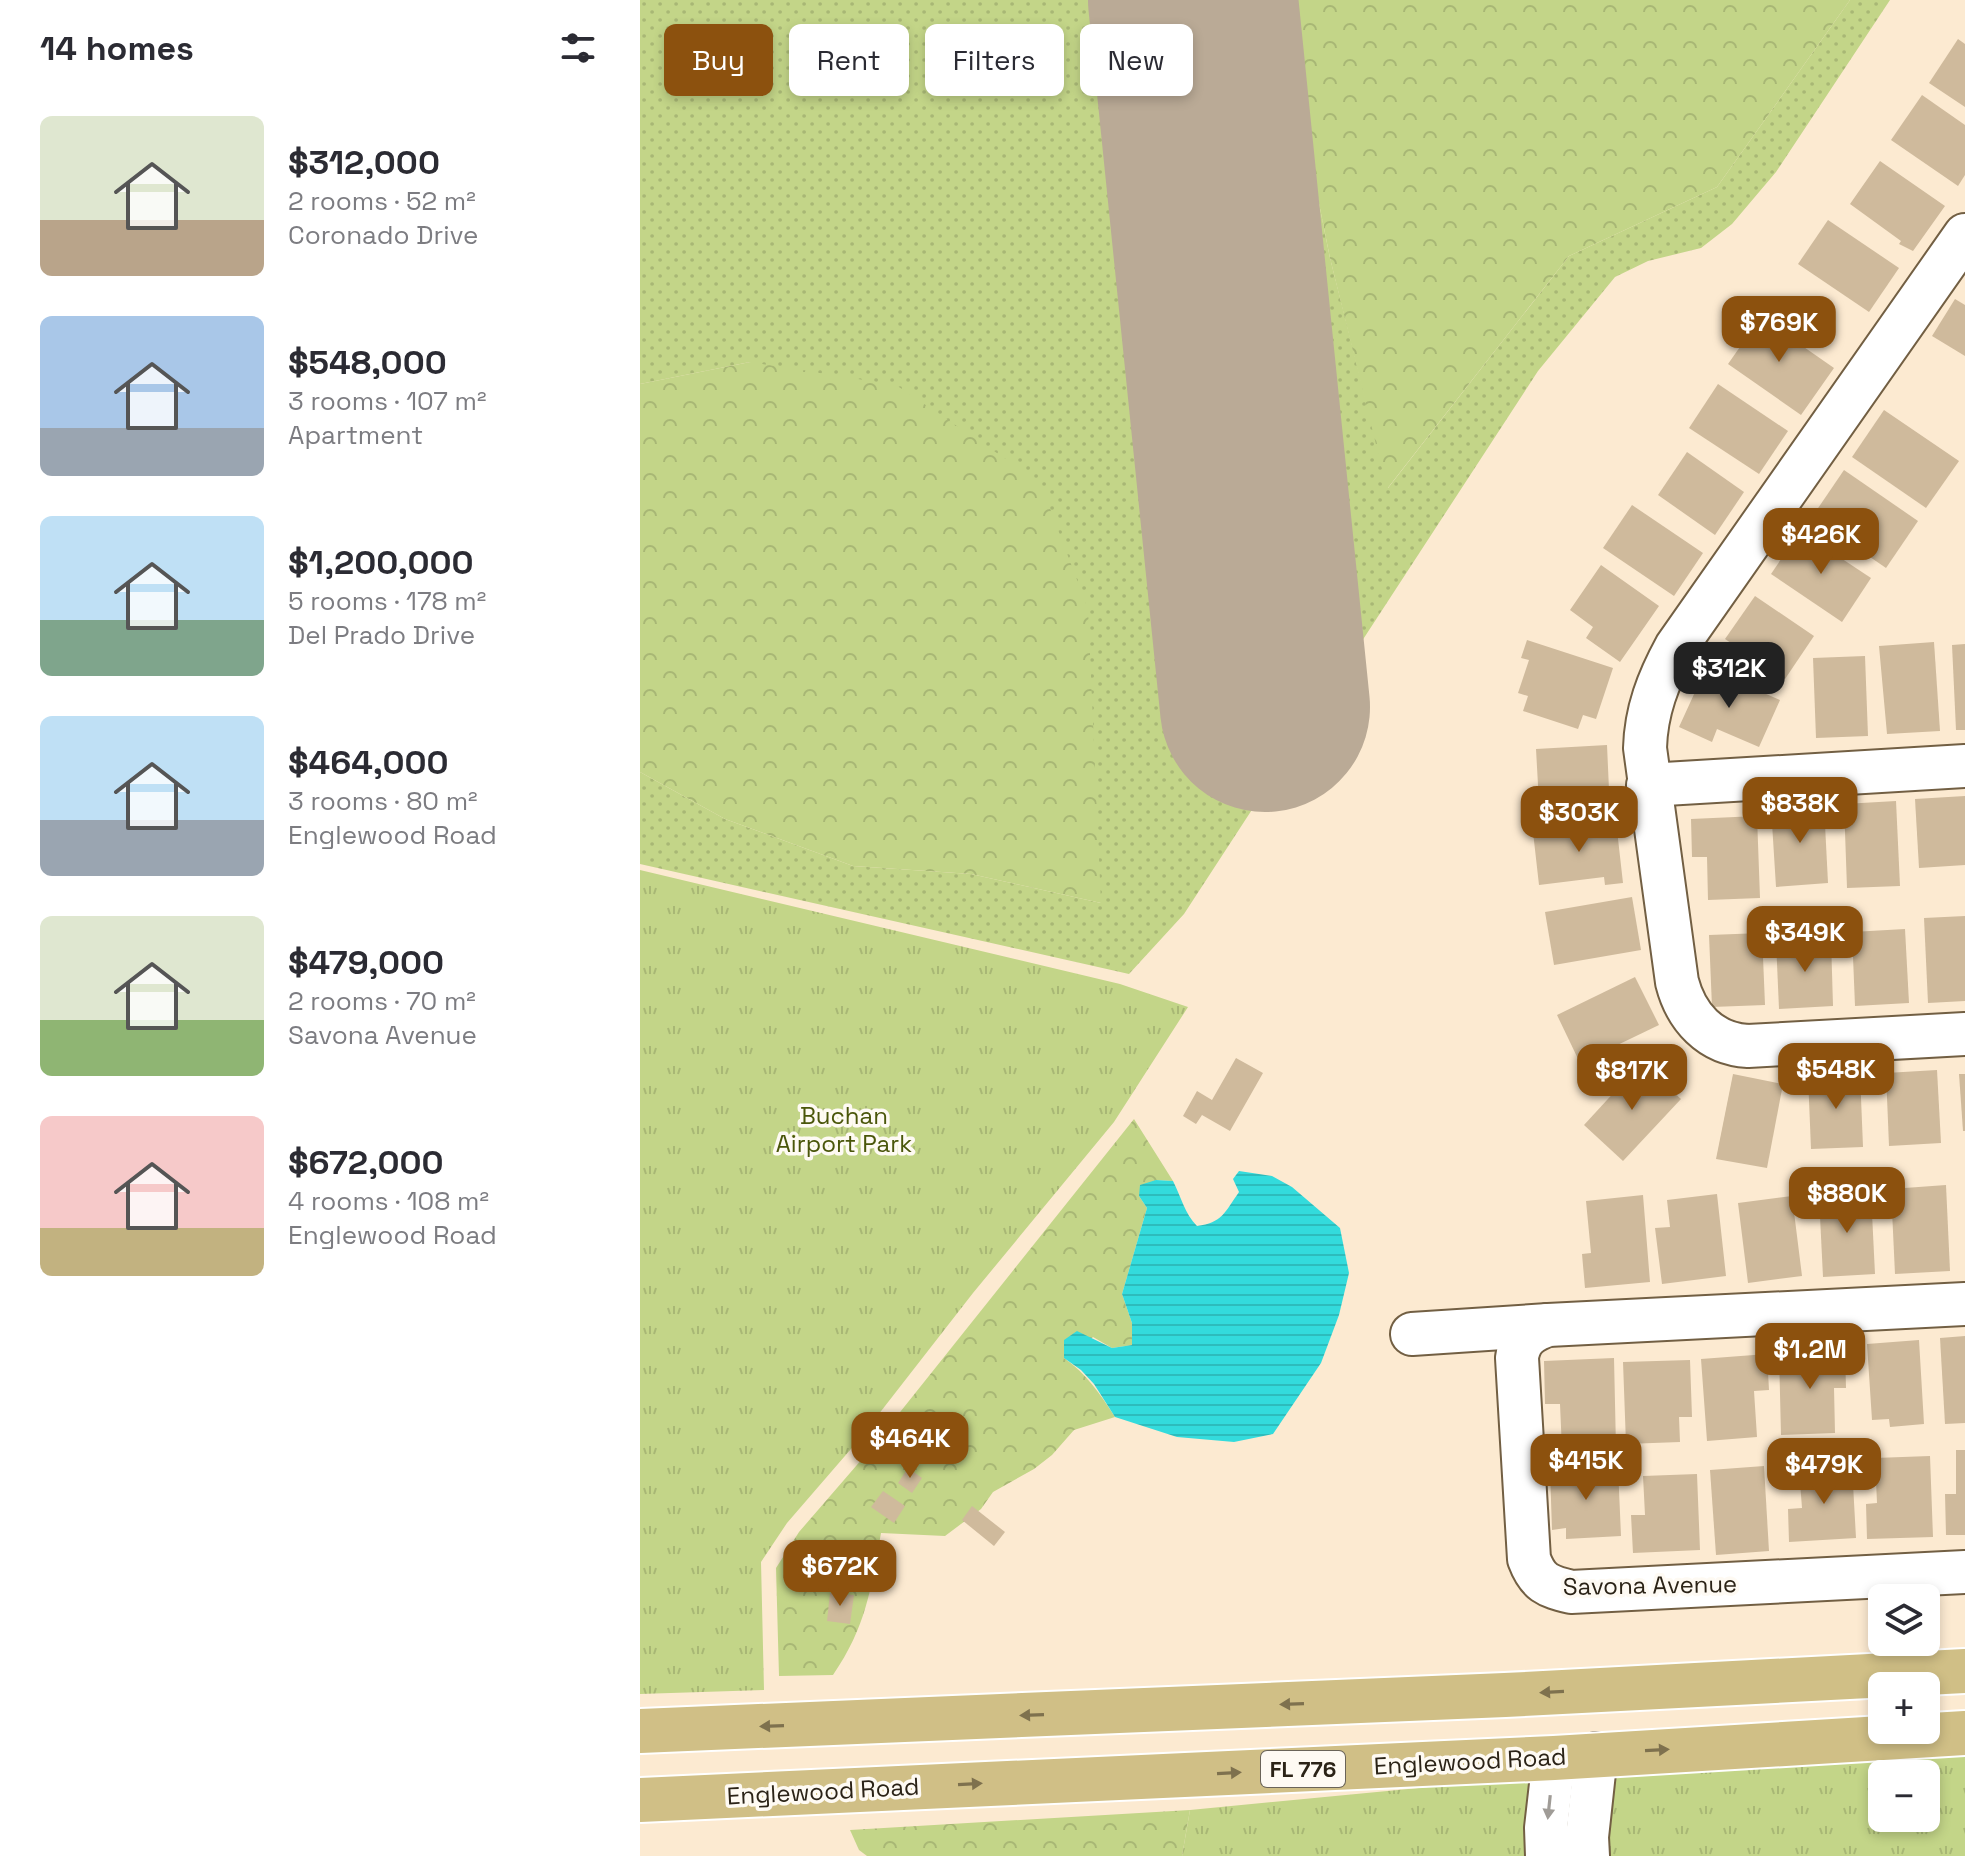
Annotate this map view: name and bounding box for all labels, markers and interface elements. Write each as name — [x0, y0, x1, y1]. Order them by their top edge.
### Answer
chip: Buy — [664, 24, 773, 96]
chip: Rent — [789, 24, 909, 96]
chip: Filters — [925, 24, 1064, 96]
chip: New — [1080, 24, 1193, 96]
icon: filters — [556, 26, 600, 70]
text: 14 homes — [40, 27, 194, 70]
text: $312,000 — [288, 141, 440, 184]
icon: home — [104, 148, 200, 244]
text: 2 rooms · 52 m² — [288, 184, 476, 218]
text: Coronado Drive — [288, 218, 478, 252]
pin: $769K — [1723, 296, 1835, 364]
text: $769K — [1740, 305, 1818, 339]
text: $548,000 — [288, 341, 447, 384]
icon: home — [104, 348, 200, 444]
text: 3 rooms · 107 m² — [288, 384, 486, 418]
text: Apartment — [288, 418, 423, 452]
pin: $426K — [1765, 508, 1877, 576]
text: $426K — [1781, 517, 1861, 551]
text: $1,200,000 — [288, 541, 474, 584]
icon: home — [104, 548, 200, 644]
text: 5 rooms · 178 m² — [288, 584, 486, 618]
text: Del Prado Drive — [288, 618, 475, 652]
pin: $312K — [1673, 642, 1785, 710]
text: $312K — [1692, 651, 1766, 685]
text: $464,000 — [288, 741, 449, 784]
icon: home — [104, 748, 200, 844]
pin: $838K — [1744, 777, 1856, 845]
text: 3 rooms · 80 m² — [288, 784, 478, 818]
pin: $303K — [1523, 786, 1635, 854]
text: $838K — [1760, 786, 1840, 820]
text: $303K — [1539, 795, 1619, 829]
text: Englewood Road — [288, 818, 497, 852]
pin: $349K — [1749, 906, 1861, 974]
text: $349K — [1765, 915, 1845, 949]
text: $479,000 — [288, 941, 444, 984]
icon: home — [104, 948, 200, 1044]
text: 2 rooms · 70 m² — [288, 984, 476, 1018]
text: Savona Avenue — [288, 1018, 477, 1052]
pin: $548K — [1780, 1043, 1892, 1111]
pin: $817K — [1576, 1044, 1688, 1112]
text: $548K — [1796, 1052, 1876, 1086]
text: $817K — [1595, 1053, 1669, 1087]
park label: Buchan Airport Park — [776, 1100, 912, 1159]
text: $672,000 — [288, 1141, 444, 1184]
icon: home — [104, 1148, 200, 1244]
pin: $880K — [1791, 1167, 1903, 1235]
text: $880K — [1807, 1176, 1887, 1210]
text: 4 rooms · 108 m² — [288, 1184, 489, 1218]
text: Englewood Road — [288, 1218, 497, 1252]
pin: $1.2M — [1754, 1323, 1866, 1391]
text: $1.2M — [1773, 1332, 1847, 1366]
pin: $464K — [854, 1412, 966, 1480]
text: $464K — [869, 1421, 951, 1455]
pin: $415K — [1530, 1434, 1642, 1502]
pin: $479K — [1768, 1438, 1880, 1506]
text: $415K — [1549, 1443, 1623, 1477]
text: $479K — [1785, 1447, 1863, 1481]
pin: $672K — [784, 1540, 896, 1608]
text: $672K — [801, 1549, 879, 1583]
street label: Savona Avenue — [1563, 1568, 1737, 1602]
map controls — [1868, 1584, 1940, 1832]
button: layers — [1868, 1584, 1940, 1656]
button: + — [1868, 1672, 1940, 1744]
one-way arrow — [1539, 1686, 1564, 1699]
one-way arrow — [1279, 1697, 1304, 1710]
one-way arrow — [1019, 1708, 1044, 1721]
one-way arrow — [759, 1719, 784, 1732]
street label: Englewood Road — [1373, 1740, 1567, 1782]
one-way arrow — [1645, 1744, 1670, 1757]
road number: FL 776 — [1261, 1751, 1345, 1787]
button: − — [1868, 1760, 1940, 1832]
one-way arrow — [1217, 1766, 1242, 1779]
street label: Englewood Road — [726, 1770, 920, 1812]
one-way arrow — [958, 1778, 983, 1791]
one-way arrow — [1542, 1795, 1555, 1820]

